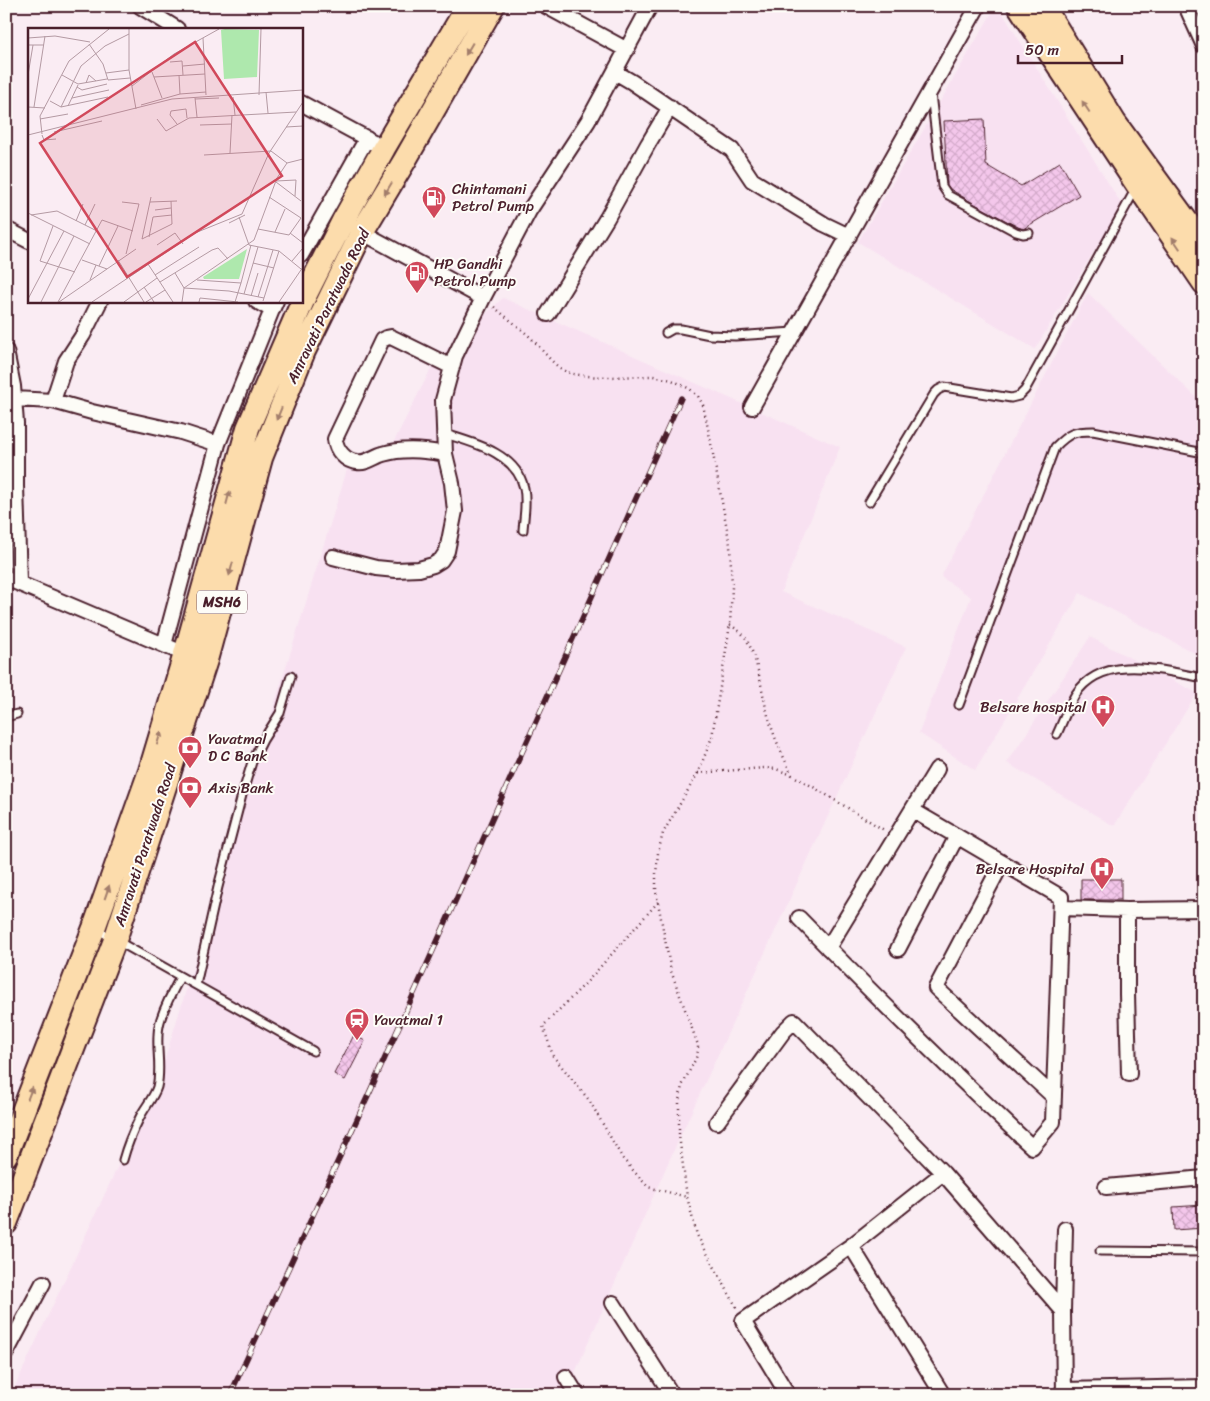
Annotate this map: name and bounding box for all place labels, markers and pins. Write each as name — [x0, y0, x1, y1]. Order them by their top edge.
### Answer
place label: Chintamani Petrol Pump — [452, 176, 534, 219]
fuel station icon: Chintamani Petrol Pump — [421, 185, 447, 219]
place label: HP Gandhi Petrol Pump — [434, 251, 516, 294]
fuel station icon: HP Gandhi Petrol Pump — [404, 260, 430, 294]
place label: Belsare hospital — [980, 694, 1087, 720]
hospital icon: Belsare hospital — [1090, 694, 1116, 728]
place label: Yavatmal D C Bank — [208, 726, 267, 769]
bank icon: Yavatmal D C Bank — [177, 735, 203, 769]
bank icon: Axis Bank — [177, 775, 203, 809]
place label: Axis Bank — [207, 775, 275, 801]
place label: Belsare Hospital — [976, 856, 1085, 882]
hospital icon: Belsare Hospital — [1089, 856, 1115, 890]
station icon: Yavatmal 1 — [344, 1007, 370, 1041]
place label: Yavatmal 1 — [374, 1007, 443, 1033]

